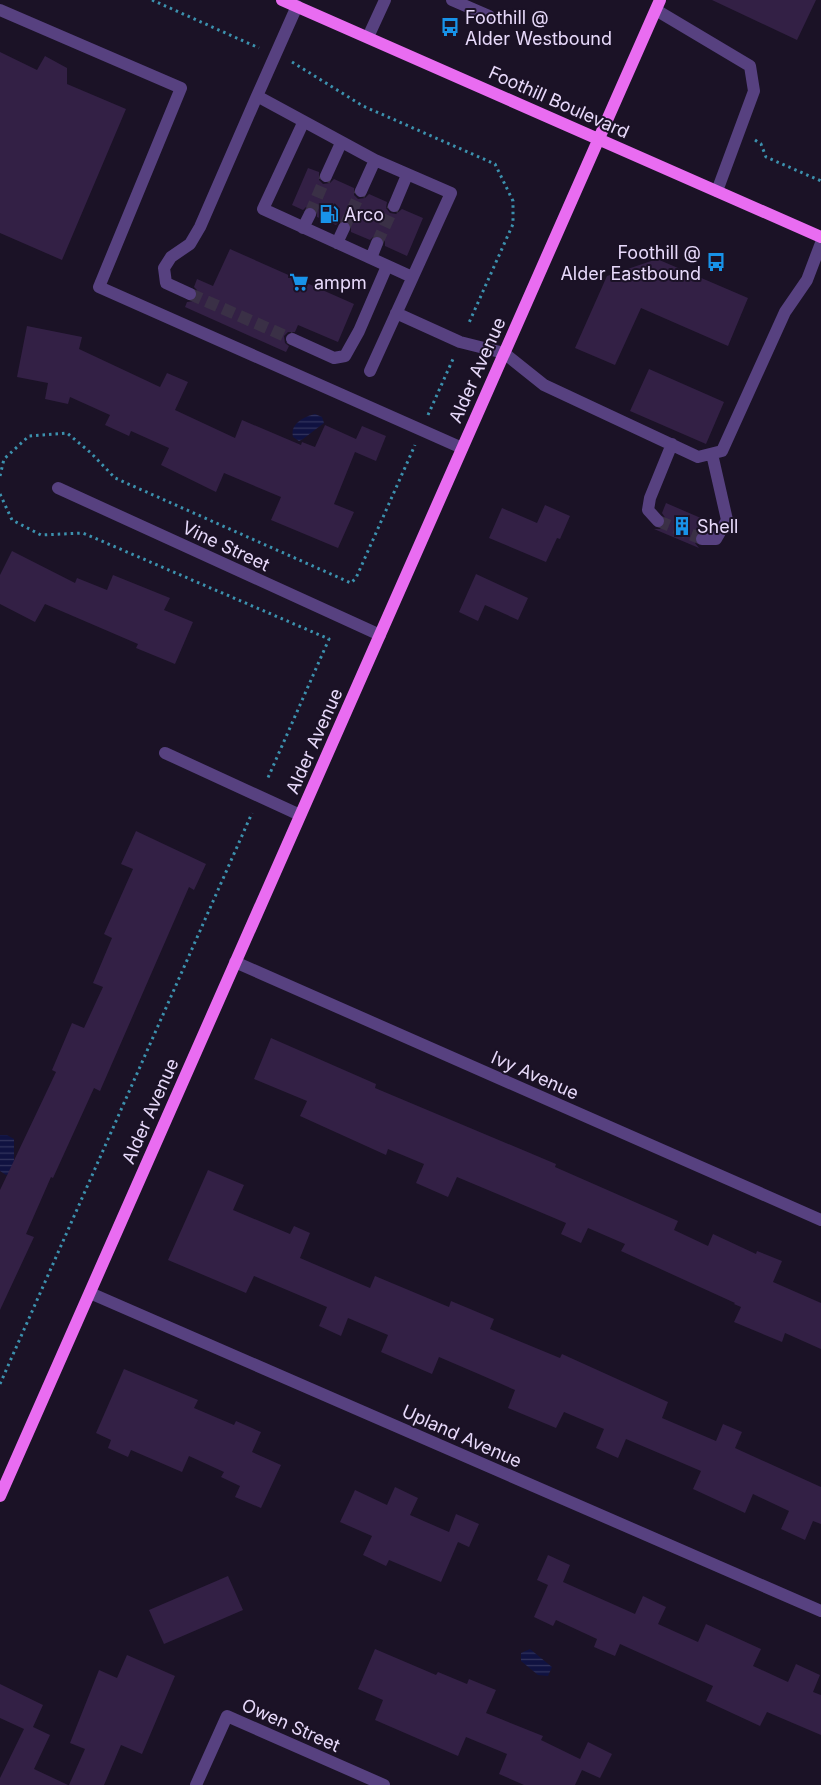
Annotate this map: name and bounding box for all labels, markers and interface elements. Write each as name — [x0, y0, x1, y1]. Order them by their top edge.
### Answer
place label: Foothill @ Alder Westbound — [465, 7, 612, 49]
bus stop icon: Foothill @ Alder Westbound — [439, 16, 461, 38]
street label: Foothill Boulevard — [486, 62, 632, 142]
fuel station icon: Arco — [318, 203, 340, 225]
place label: Arco — [344, 204, 384, 225]
place label: Foothill @ Alder Eastbound — [560, 242, 701, 284]
bus stop icon: Foothill @ Alder Eastbound — [705, 251, 727, 273]
supermarket icon: ampm — [288, 271, 310, 293]
place label: ampm — [314, 272, 367, 293]
street label: Alder Avenue — [444, 314, 510, 426]
building icon: Shell — [671, 515, 693, 537]
place label: Shell — [697, 516, 738, 537]
street label: Vine Street — [179, 517, 273, 575]
street label: Alder Avenue — [281, 685, 347, 797]
street label: Ivy Avenue — [488, 1046, 582, 1104]
street label: Alder Avenue — [117, 1055, 183, 1167]
street label: Upland Avenue — [399, 1400, 525, 1472]
street label: Owen Street — [239, 1694, 343, 1756]

